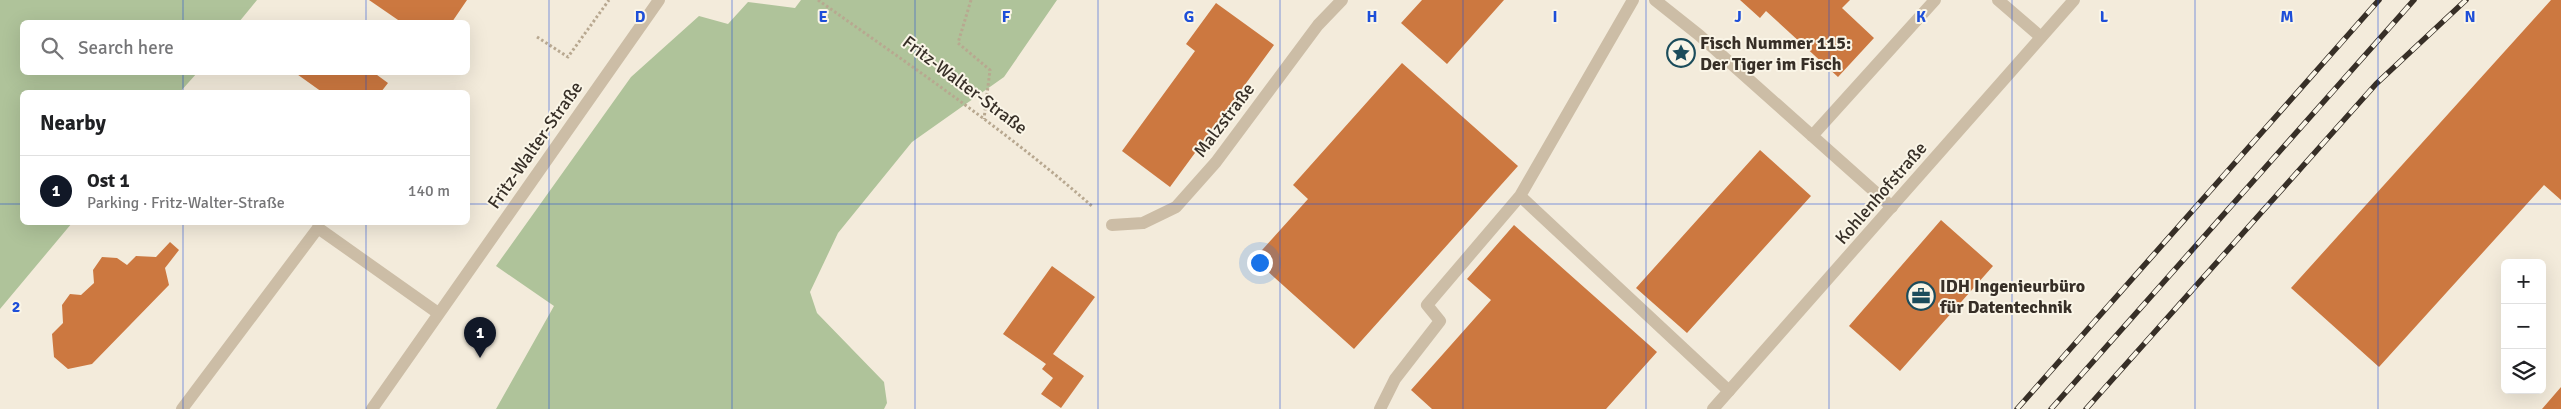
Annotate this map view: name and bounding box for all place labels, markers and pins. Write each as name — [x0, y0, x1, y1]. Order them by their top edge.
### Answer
place label: Fisch Nummer 115: Der Tiger im Fisch — [1700, 32, 1851, 75]
place icon: Fisch Nummer 115: Der Tiger im Fisch — [1666, 38, 1696, 68]
place label: IDH Ingenieurbüro für Datentechnik — [1939, 275, 2085, 318]
office icon: IDH Ingenieurbüro für Datentechnik — [1906, 281, 1936, 311]
pin: 1 — [464, 317, 496, 358]

